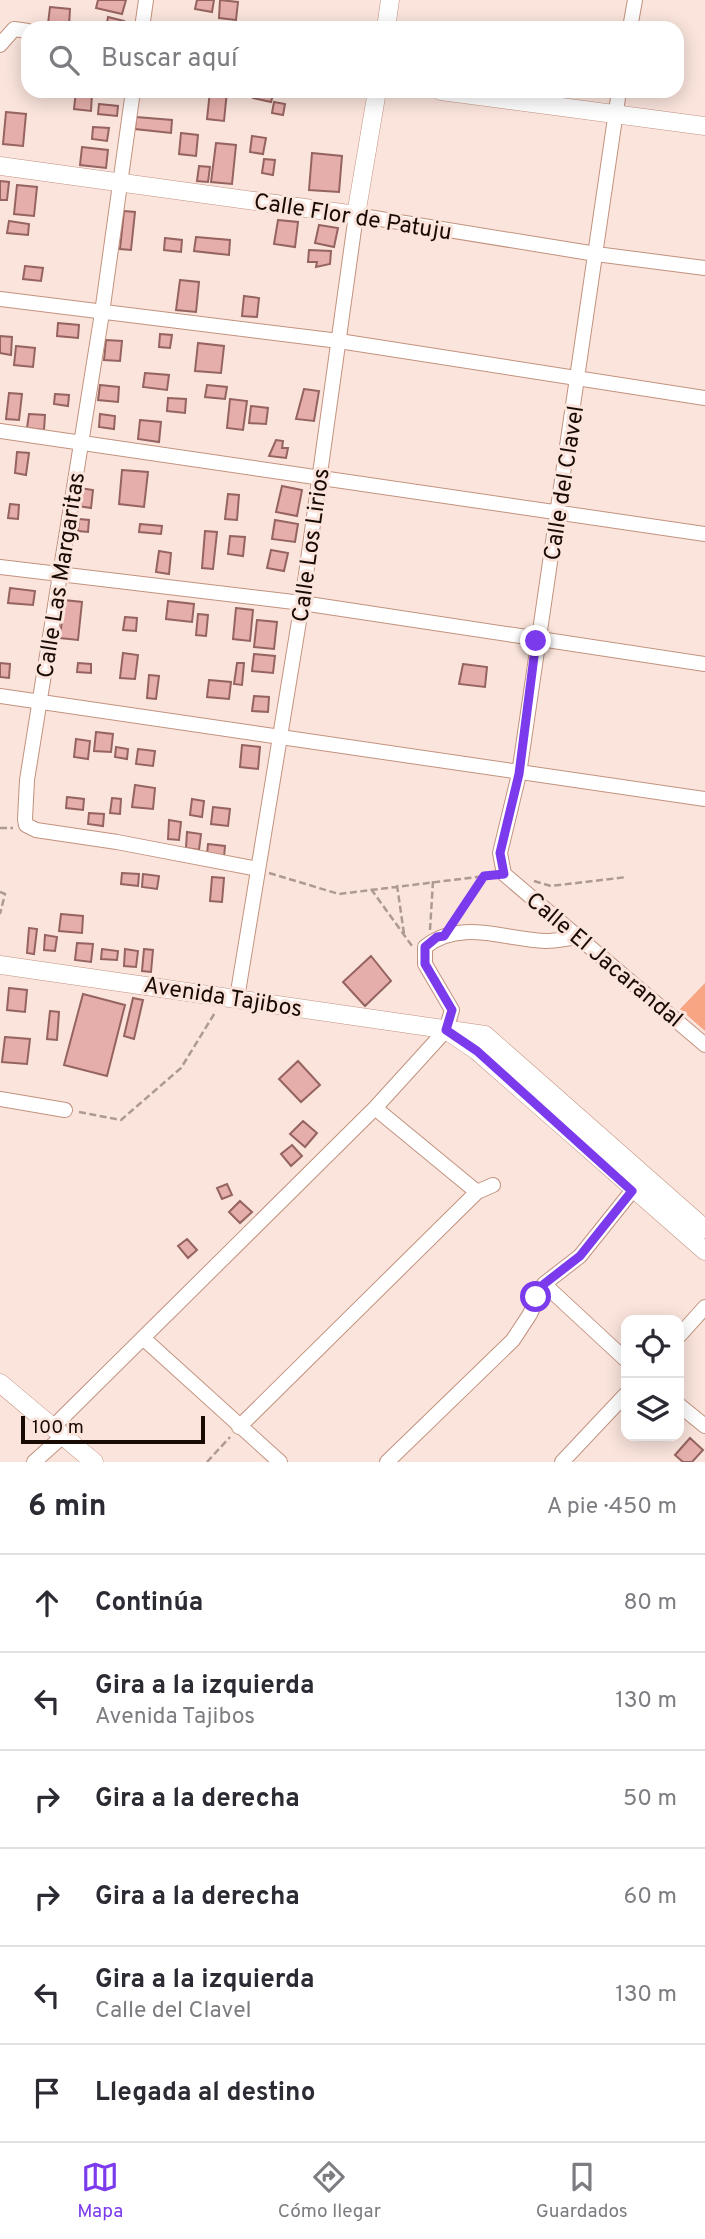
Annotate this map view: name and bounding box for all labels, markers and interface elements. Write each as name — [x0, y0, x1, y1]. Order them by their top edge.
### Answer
search box — [21, 21, 684, 98]
icon: search — [45, 41, 83, 79]
text: Buscar aquí — [101, 43, 238, 76]
street label: Calle Flor de Patuju — [252, 189, 454, 248]
street label: Calle del Clavel — [539, 404, 592, 563]
street label: Calle Los Lirios — [287, 466, 338, 624]
street label: Calle Las Margaritas — [32, 470, 93, 680]
route end — [520, 625, 551, 656]
street label: Calle El Jacarandal — [519, 887, 688, 1035]
street label: Avenida Tajibos — [141, 972, 304, 1025]
route start — [520, 1281, 551, 1312]
map controls — [621, 1315, 684, 1441]
button: locate — [621, 1315, 684, 1378]
button: layers — [621, 1378, 684, 1441]
scale bar — [21, 1413, 205, 1445]
text: 100 m — [32, 1416, 84, 1440]
text: 6 min — [28, 1489, 106, 1526]
text: A pie · 450 m — [547, 1493, 677, 1522]
icon: ahead — [28, 1584, 66, 1622]
text: Continúa — [95, 1587, 203, 1620]
text: 80 m — [624, 1589, 677, 1618]
text: Gira a la izquierda — [95, 1670, 314, 1703]
icon: left — [28, 1682, 66, 1720]
text: 130 m — [615, 1687, 677, 1716]
text: Avenida Tajibos — [95, 1703, 255, 1732]
icon: right — [28, 1780, 66, 1818]
text: Gira a la derecha — [95, 1783, 300, 1816]
text: 50 m — [623, 1785, 677, 1814]
icon: right — [28, 1878, 66, 1916]
text: Gira a la derecha — [95, 1881, 300, 1914]
text: 60 m — [624, 1883, 677, 1912]
text: Gira a la izquierda — [95, 1964, 314, 1997]
icon: left — [28, 1976, 66, 2014]
text: 130 m — [615, 1981, 677, 2010]
text: Calle del Clavel — [95, 1997, 252, 2026]
icon: arrive — [28, 2074, 66, 2112]
text: Llegada al destino — [95, 2077, 315, 2110]
tab: Mapa — [77, 2158, 123, 2224]
tab: Cómo llegar — [278, 2158, 381, 2224]
tab: Guardados — [536, 2158, 628, 2224]

